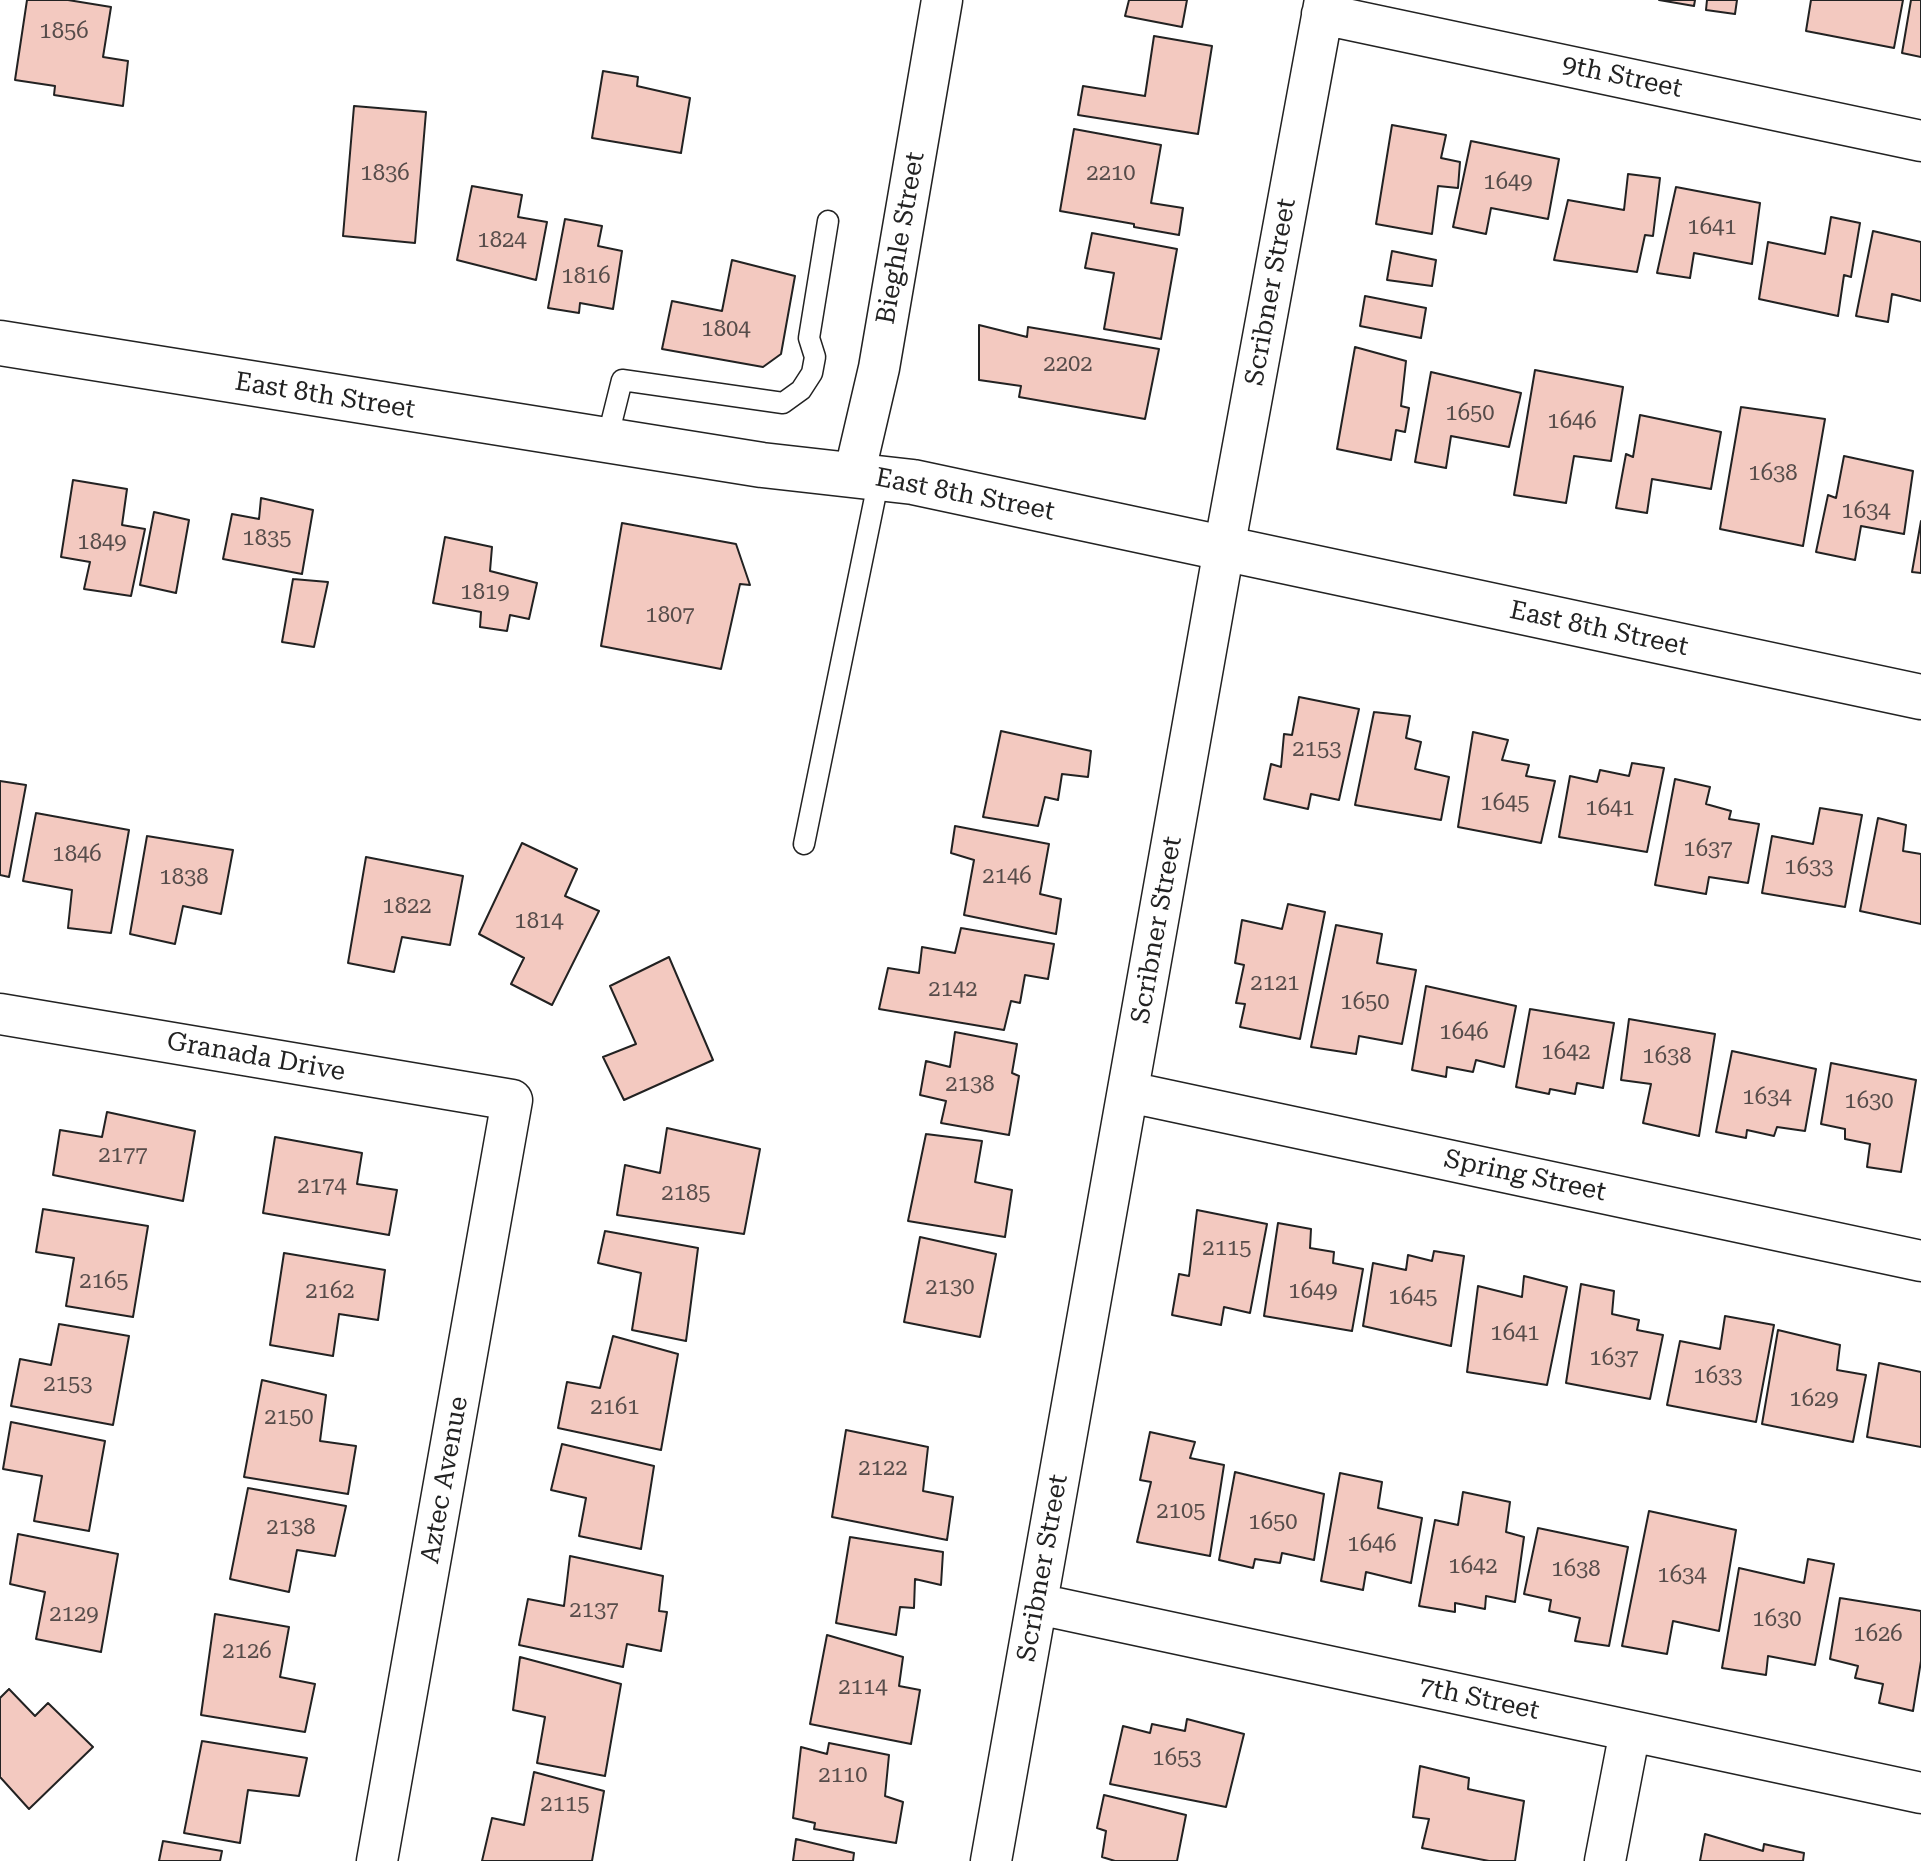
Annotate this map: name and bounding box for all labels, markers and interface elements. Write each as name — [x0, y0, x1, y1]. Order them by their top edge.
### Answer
house number: 1856 — [39, 19, 89, 45]
street label: 9th Street — [1559, 49, 1685, 105]
street label: Bieghle Street — [870, 149, 932, 327]
house number: 1836 — [360, 161, 410, 187]
house number: 2210 — [1086, 161, 1136, 187]
house number: 1649 — [1483, 170, 1533, 196]
street label: Scribner Street — [1239, 196, 1303, 388]
house number: 1641 — [1687, 215, 1737, 241]
house number: 1824 — [477, 228, 527, 254]
house number: 1816 — [561, 264, 611, 290]
house number: 1804 — [701, 317, 751, 343]
house number: 2202 — [1043, 352, 1093, 378]
street label: East 8th Street — [233, 366, 417, 426]
house number: 1650 — [1445, 401, 1495, 427]
house number: 1646 — [1547, 409, 1597, 435]
house number: 1638 — [1748, 461, 1798, 487]
street label: East 8th Street — [873, 462, 1057, 528]
house number: 1634 — [1841, 499, 1891, 525]
house number: 1835 — [242, 526, 292, 552]
house number: 1849 — [77, 530, 127, 556]
house number: 1819 — [460, 580, 510, 606]
street label: East 8th Street — [1507, 595, 1691, 663]
house number: 1807 — [645, 603, 695, 629]
house number: 2153 — [1292, 737, 1342, 763]
house number: 1645 — [1480, 791, 1530, 817]
house number: 1641 — [1585, 796, 1635, 822]
street label: Scribner Street — [1125, 834, 1189, 1026]
house number: 1637 — [1683, 837, 1733, 863]
house number: 1846 — [52, 842, 102, 868]
house number: 1633 — [1784, 855, 1834, 881]
house number: 2146 — [982, 864, 1032, 890]
house number: 1838 — [159, 865, 209, 891]
house number: 1822 — [382, 894, 432, 920]
house number: 1814 — [514, 909, 564, 935]
house number: 2121 — [1250, 971, 1300, 997]
house number: 2142 — [928, 977, 978, 1003]
house number: 1650 — [1340, 990, 1390, 1016]
house number: 1646 — [1439, 1020, 1489, 1046]
street label: Granada Drive — [164, 1026, 348, 1088]
house number: 1642 — [1541, 1040, 1591, 1066]
house number: 1638 — [1642, 1044, 1692, 1070]
house number: 2138 — [945, 1072, 995, 1098]
house number: 1634 — [1742, 1085, 1792, 1111]
house number: 1630 — [1844, 1089, 1894, 1115]
house number: 2177 — [98, 1143, 148, 1169]
street label: Spring Street — [1441, 1144, 1609, 1208]
house number: 2174 — [297, 1174, 347, 1200]
house number: 2185 — [661, 1181, 711, 1207]
house number: 2115 — [1202, 1236, 1252, 1262]
house number: 2165 — [79, 1269, 129, 1295]
house number: 2130 — [925, 1275, 975, 1301]
house number: 2162 — [305, 1279, 355, 1305]
house number: 1649 — [1288, 1279, 1338, 1305]
house number: 1645 — [1388, 1285, 1438, 1311]
house number: 1641 — [1490, 1321, 1540, 1347]
house number: 1637 — [1589, 1346, 1639, 1372]
house number: 1633 — [1693, 1364, 1743, 1390]
house number: 2153 — [43, 1372, 93, 1398]
house number: 1629 — [1789, 1387, 1839, 1413]
street label: Aztec Avenue — [415, 1394, 475, 1566]
house number: 2161 — [590, 1395, 640, 1421]
house number: 2150 — [264, 1405, 314, 1431]
house number: 2122 — [858, 1456, 908, 1482]
street label: Scribner Street — [1011, 1472, 1075, 1664]
house number: 2105 — [1156, 1499, 1206, 1525]
house number: 1650 — [1248, 1510, 1298, 1536]
house number: 2138 — [266, 1515, 316, 1541]
house number: 1646 — [1347, 1532, 1397, 1558]
house number: 1642 — [1448, 1554, 1498, 1580]
house number: 1638 — [1551, 1557, 1601, 1583]
house number: 1634 — [1657, 1563, 1707, 1589]
house number: 2137 — [569, 1598, 619, 1624]
house number: 2129 — [49, 1602, 99, 1628]
house number: 1630 — [1752, 1607, 1802, 1633]
house number: 1626 — [1853, 1622, 1903, 1648]
house number: 2126 — [222, 1639, 272, 1665]
street label: 7th Street — [1416, 1671, 1542, 1727]
house number: 2114 — [838, 1675, 888, 1701]
house number: 1653 — [1152, 1746, 1202, 1772]
house number: 2110 — [818, 1763, 868, 1789]
house number: 2115 — [540, 1792, 590, 1818]

